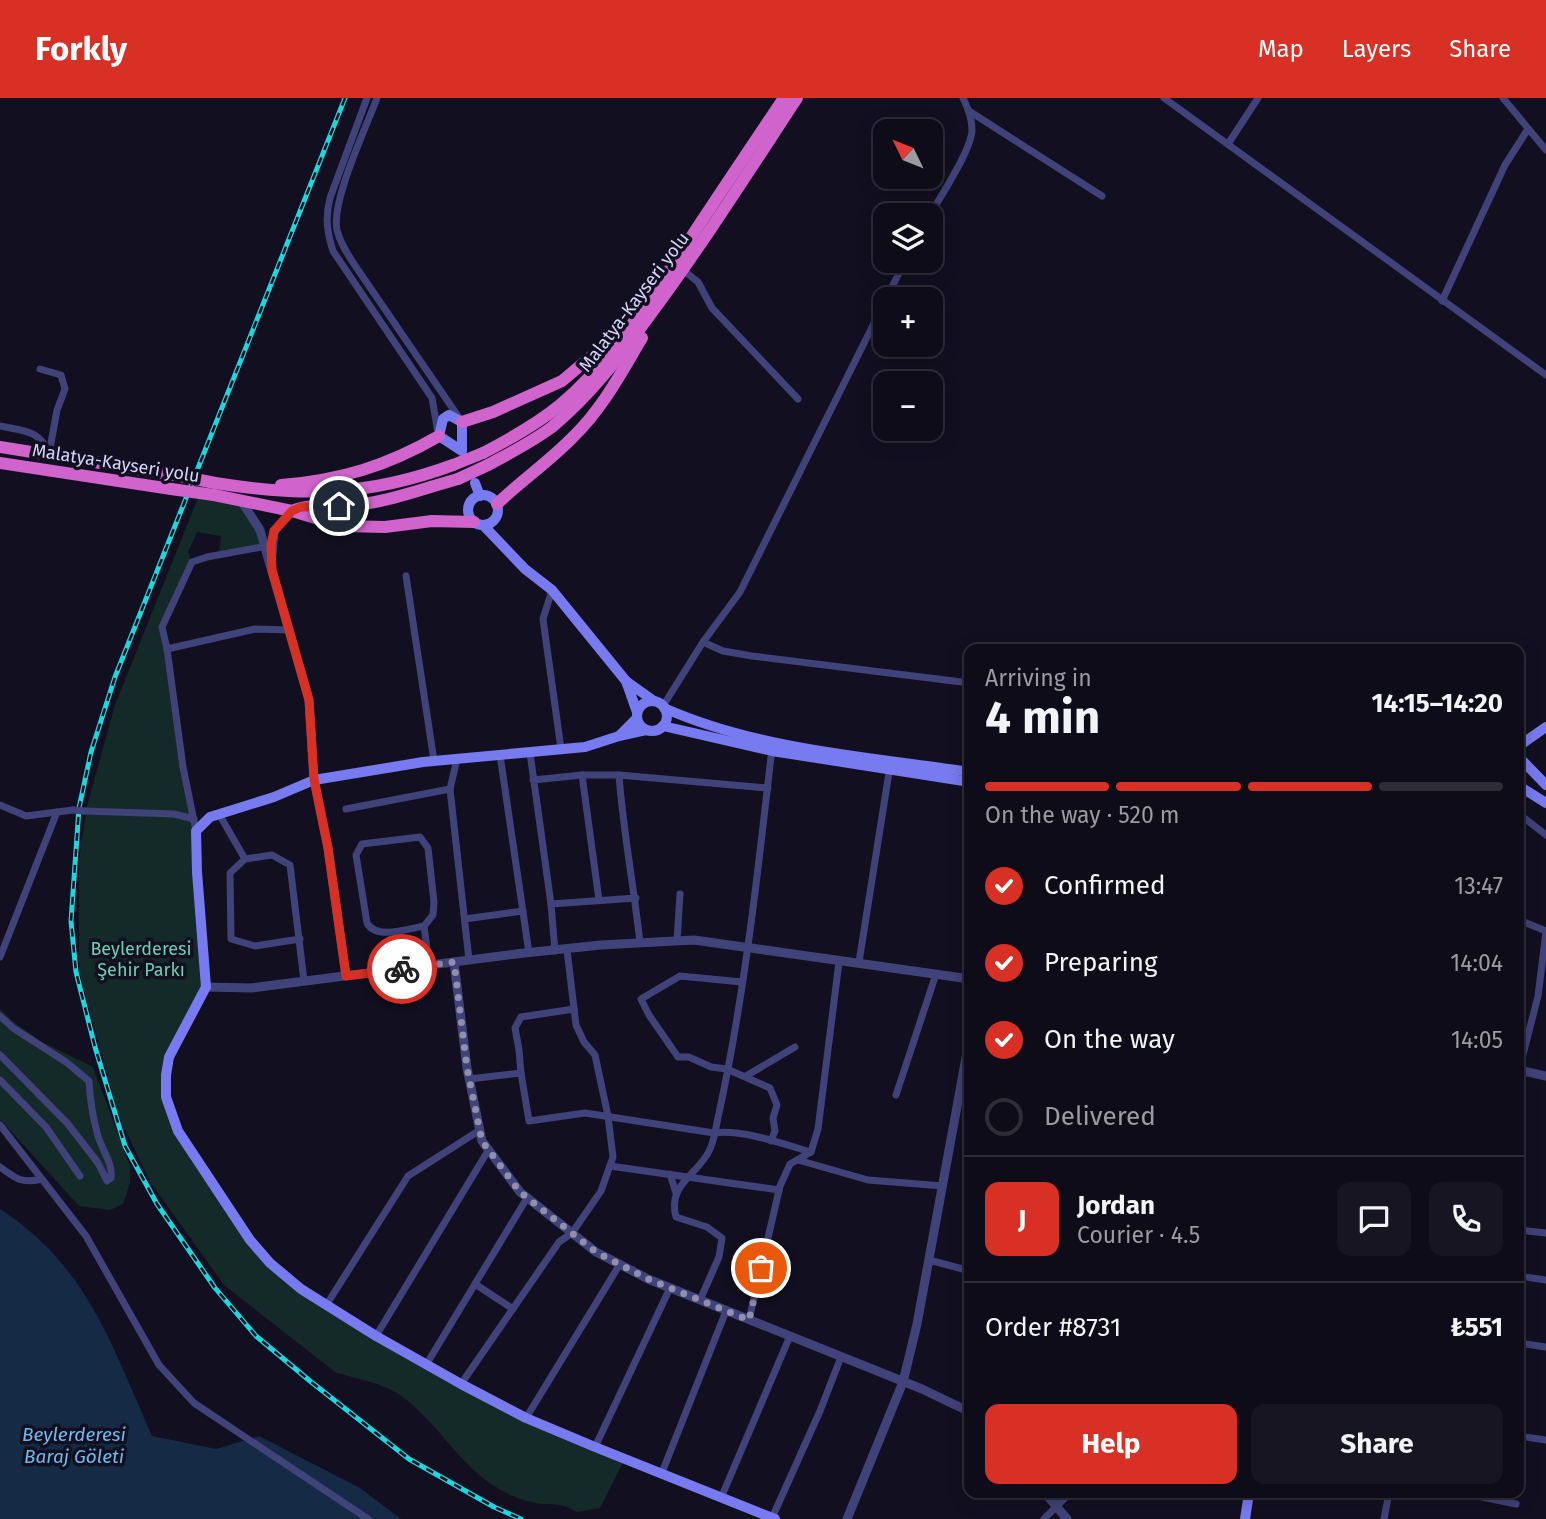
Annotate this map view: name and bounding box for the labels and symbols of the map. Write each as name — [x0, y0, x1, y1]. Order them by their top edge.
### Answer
north arrow — [873, 119, 943, 189]
street label: Malatya-Kayseri yolu — [574, 228, 694, 376]
street label: Malatya-Kayseri yolu — [31, 439, 201, 487]
pin — [309, 476, 369, 536]
courier — [367, 934, 437, 1004]
park label: Beylerderesi Şehir Parkı — [90, 938, 192, 981]
pin — [731, 1238, 791, 1298]
water label: Beylerderesi Baraj Göleti — [22, 1423, 127, 1468]

